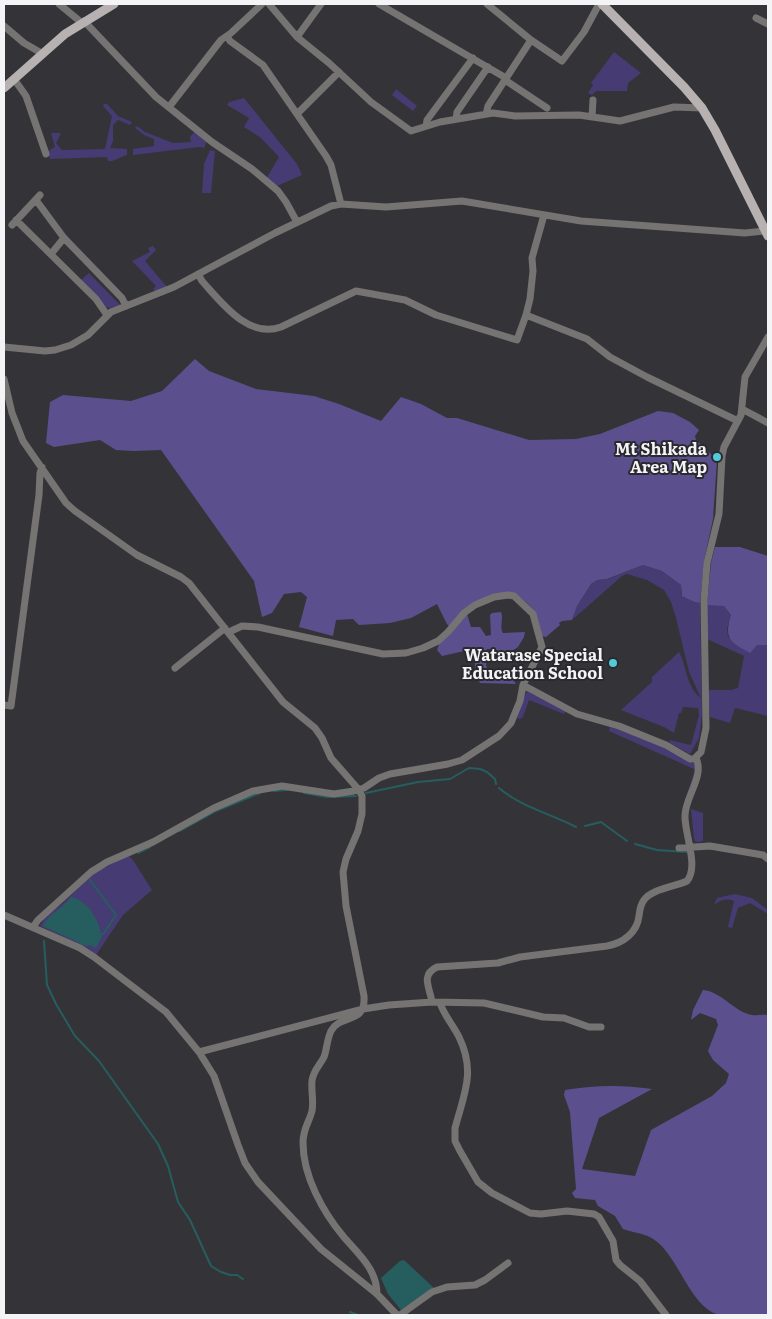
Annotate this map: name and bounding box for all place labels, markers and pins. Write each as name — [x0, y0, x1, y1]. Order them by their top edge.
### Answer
place label: Mt Shikada Area Map — [615, 436, 708, 478]
marker: Mt Shikada Area Map — [711, 451, 723, 463]
place label: Watarase Special Education School — [462, 642, 603, 684]
marker: Watarase Special Education School — [607, 657, 619, 669]

